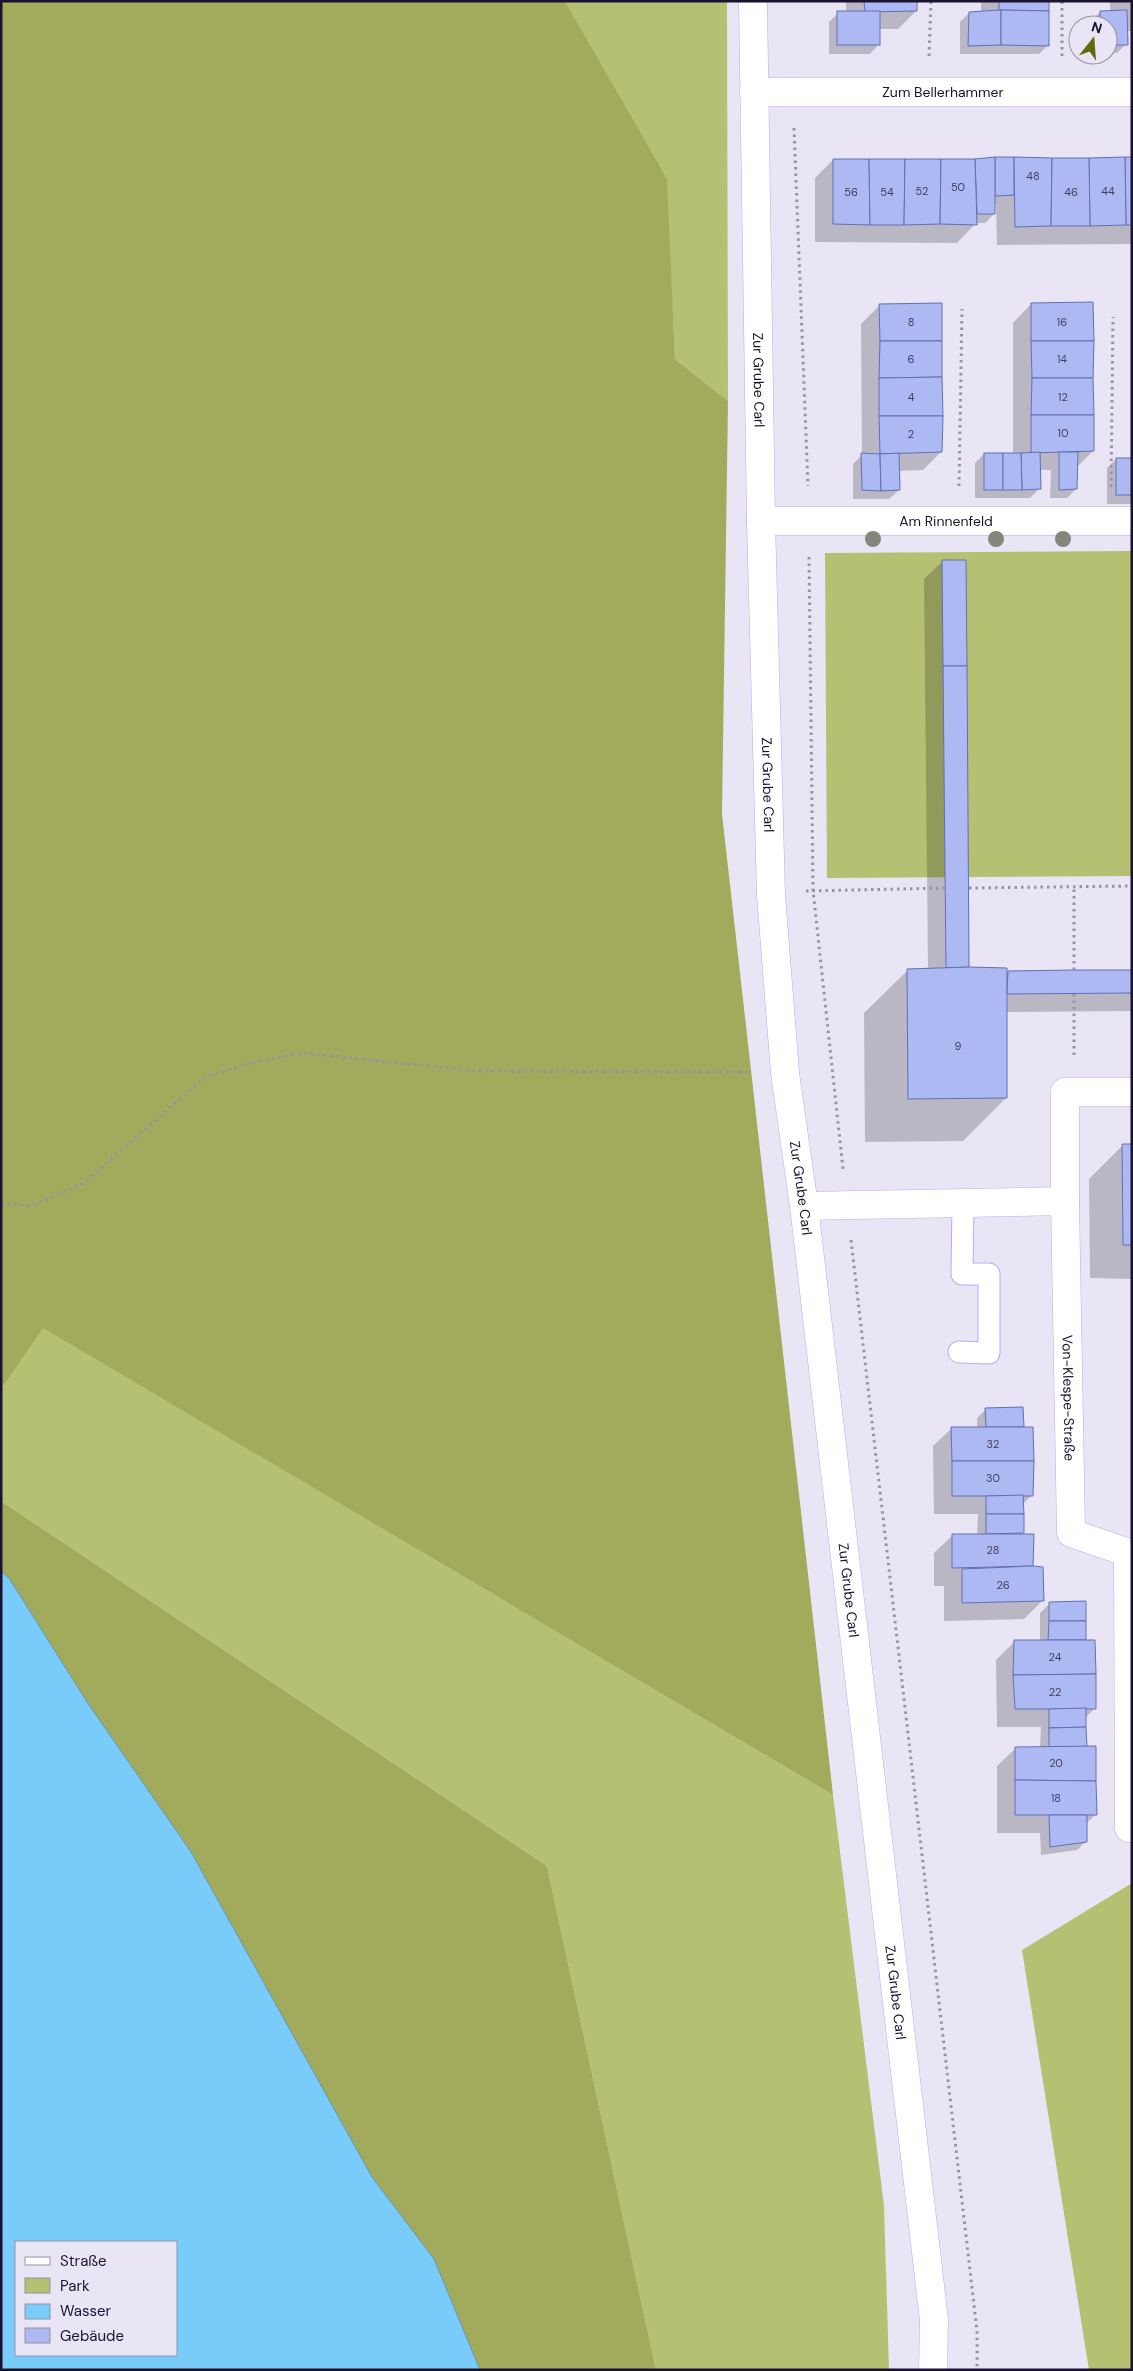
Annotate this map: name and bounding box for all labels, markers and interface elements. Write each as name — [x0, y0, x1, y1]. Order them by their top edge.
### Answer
north arrow — [1068, 15, 1118, 65]
text: N — [1089, 17, 1104, 38]
street label: Zum Bellerhammer — [882, 83, 1004, 101]
house number: 48 — [1026, 169, 1040, 183]
house number: 50 — [951, 180, 965, 194]
house number: 52 — [916, 184, 928, 198]
house number: 44 — [1101, 184, 1115, 198]
house number: 56 — [844, 185, 858, 199]
house number: 54 — [880, 185, 894, 199]
house number: 46 — [1064, 185, 1078, 199]
house number: 8 — [908, 315, 914, 329]
house number: 16 — [1057, 315, 1067, 329]
street label: Zur Grube Carl — [749, 332, 769, 427]
house number: 6 — [908, 352, 915, 366]
house number: 14 — [1057, 352, 1067, 366]
house number: 4 — [908, 390, 915, 404]
house number: 12 — [1058, 390, 1068, 404]
house number: 10 — [1058, 426, 1068, 440]
house number: 2 — [908, 427, 914, 441]
street label: Am Rinnenfeld — [899, 512, 993, 530]
street label: Zur Grube Carl — [758, 737, 778, 832]
house number: 9 — [955, 1039, 962, 1053]
street label: Zur Grube Carl — [786, 1140, 816, 1236]
street label: Von-Klespe-Straße — [1058, 1335, 1079, 1461]
house number: 32 — [987, 1437, 999, 1451]
house number: 30 — [986, 1471, 1000, 1485]
street label: Zur Grube Carl — [834, 1542, 863, 1638]
house number: 28 — [987, 1543, 999, 1557]
house number: 26 — [996, 1578, 1010, 1592]
house number: 24 — [1049, 1650, 1062, 1664]
house number: 22 — [1049, 1685, 1061, 1699]
house number: 20 — [1049, 1756, 1063, 1770]
house number: 18 — [1051, 1791, 1061, 1805]
street label: Zur Grube Carl — [881, 1944, 910, 2041]
legend — [15, 2241, 178, 2356]
text: Straße — [60, 2251, 107, 2271]
text: Park — [60, 2276, 90, 2296]
text: Wasser — [60, 2301, 112, 2321]
text: Gebäude — [60, 2326, 124, 2346]

